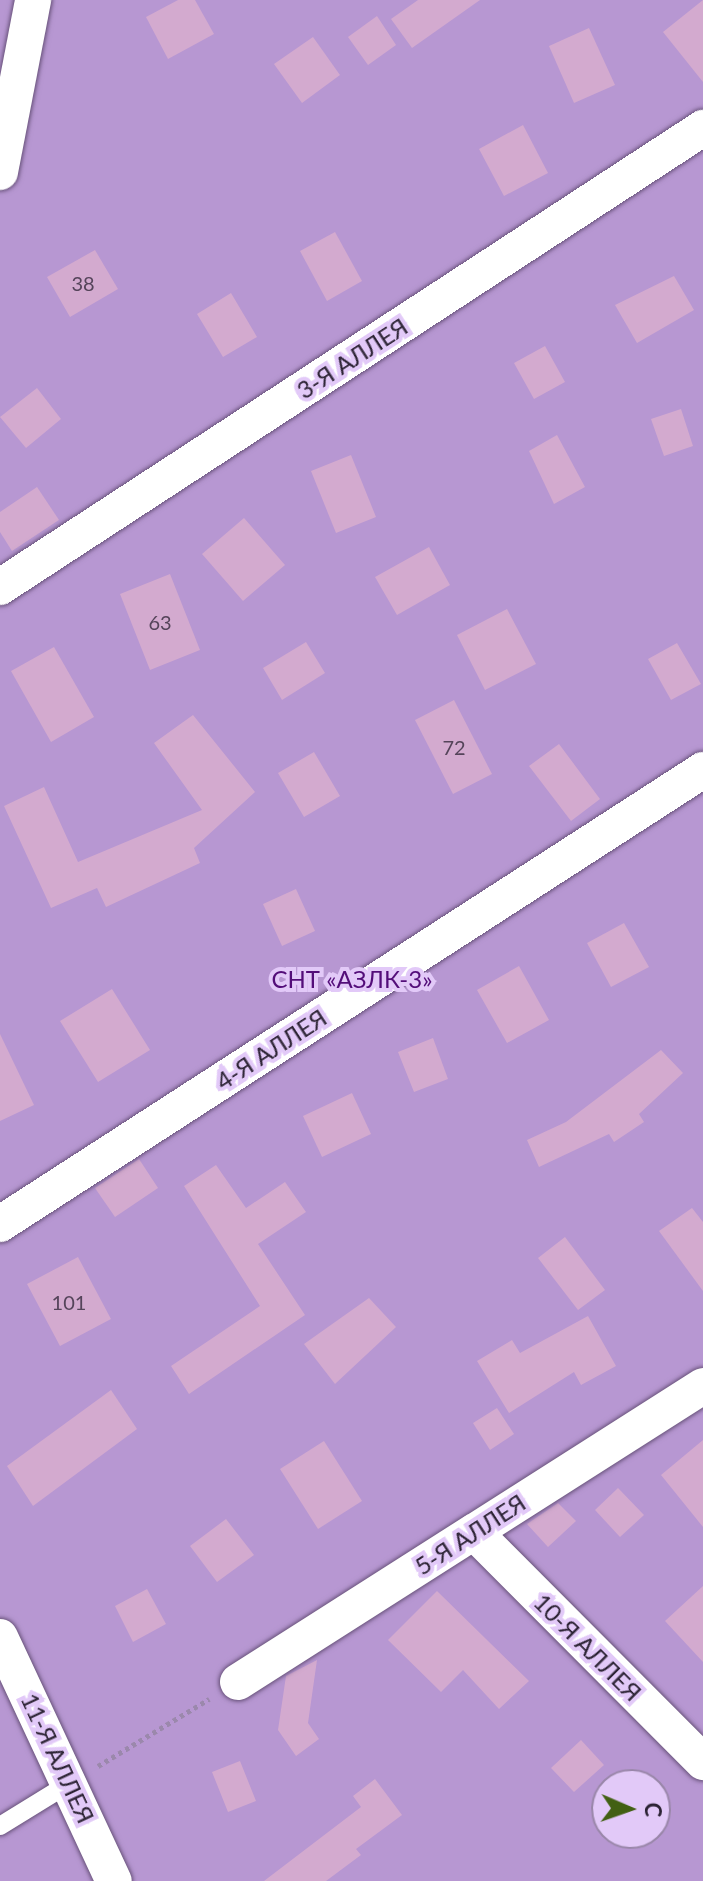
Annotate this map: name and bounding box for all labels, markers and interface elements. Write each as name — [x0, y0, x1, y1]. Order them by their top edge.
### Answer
house number: 38 — [71, 271, 95, 295]
street label: 3-Я АЛЛЕЯ — [291, 312, 413, 404]
house number: 63 — [148, 610, 172, 634]
house number: 72 — [442, 735, 466, 759]
park label: СНТ «АЗЛК-3» — [271, 965, 433, 993]
street label: 4-Я АЛЛЕЯ — [210, 1003, 332, 1095]
house number: 101 — [52, 1290, 86, 1314]
street label: 5-Я АЛЛЕЯ — [409, 1488, 531, 1580]
street label: 10-Я АЛЛЕЯ — [528, 1587, 648, 1707]
street label: 11-Я АЛЛЕЯ — [15, 1688, 101, 1828]
north arrow — [591, 1769, 671, 1849]
text: С — [640, 1802, 667, 1818]

